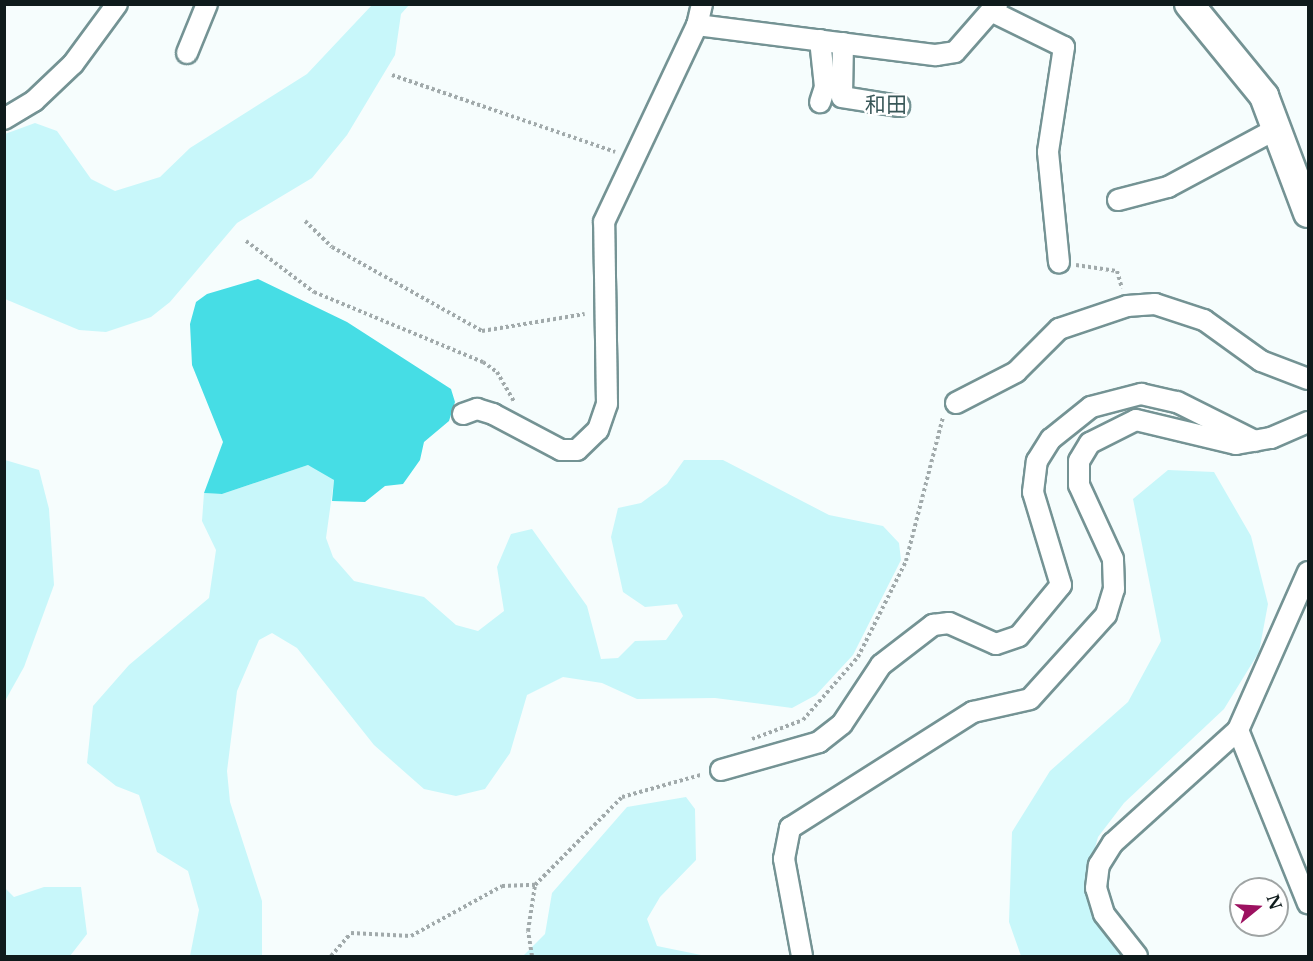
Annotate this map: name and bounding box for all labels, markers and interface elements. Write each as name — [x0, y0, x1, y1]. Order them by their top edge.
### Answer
district label: 和田 — [865, 92, 907, 118]
north arrow — [1229, 877, 1289, 937]
text: N — [1262, 892, 1286, 912]

